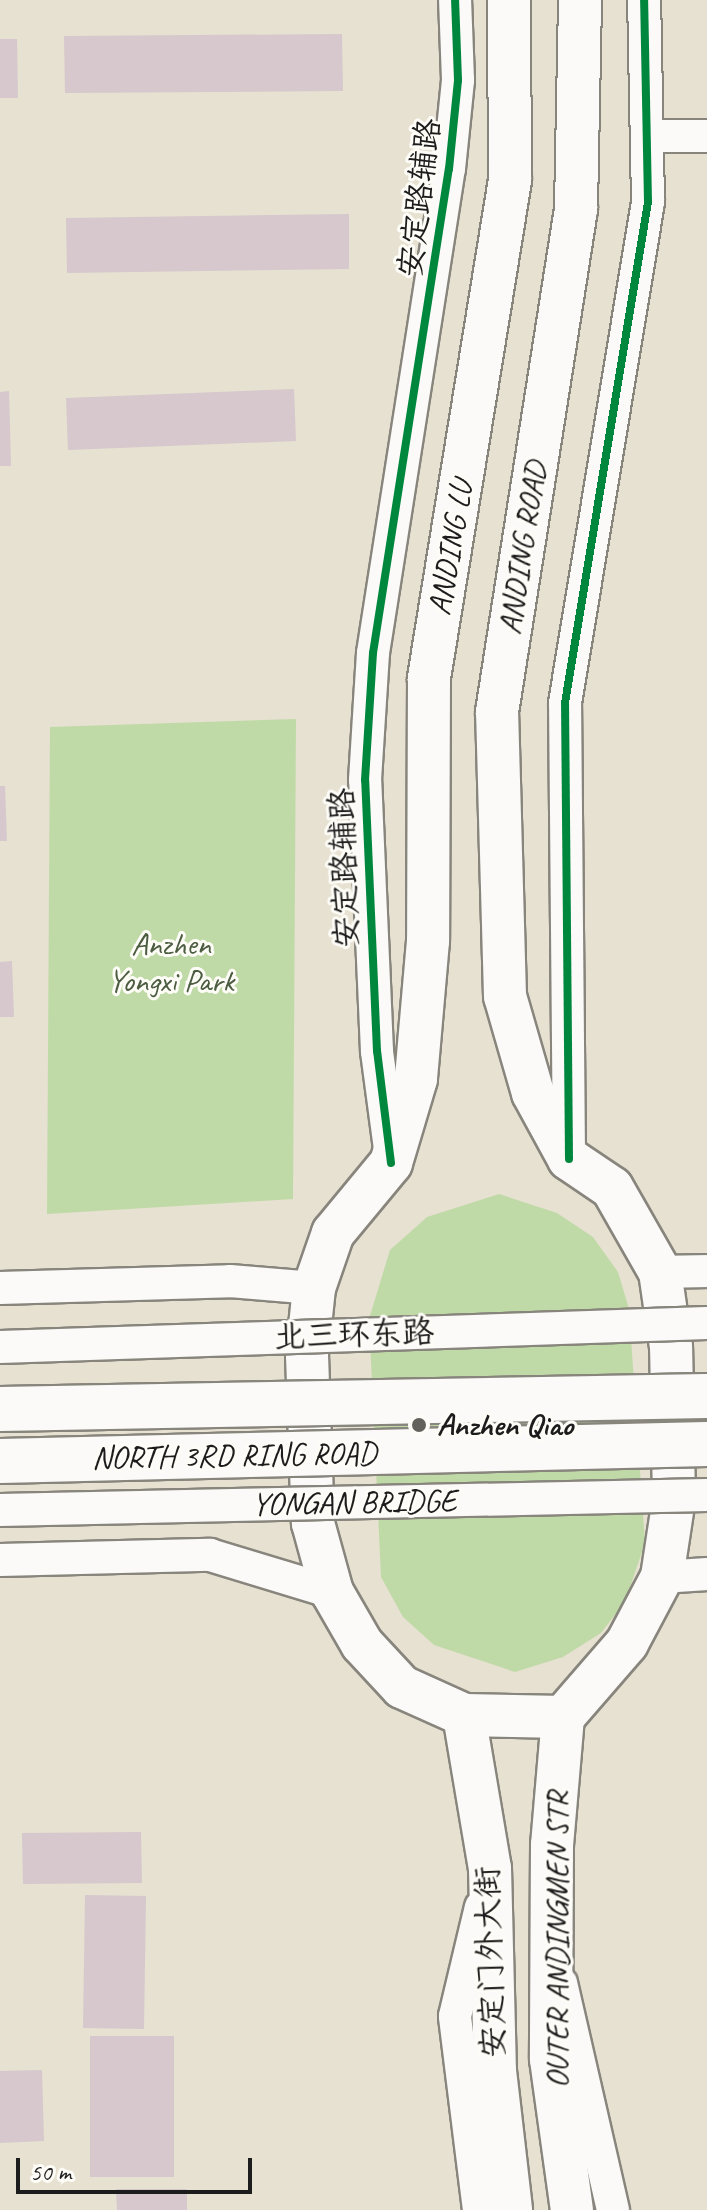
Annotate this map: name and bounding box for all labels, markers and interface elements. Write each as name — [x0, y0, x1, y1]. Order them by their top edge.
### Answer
street label: 安定路辅路 — [391, 116, 449, 280]
street label: ANDING ROAD — [490, 458, 556, 638]
street label: ANDING LU — [420, 478, 482, 618]
street label: 安定路辅路 — [323, 787, 367, 949]
park label: Anzhen Yongxi Park — [108, 926, 234, 1001]
street label: 北三环东路 — [273, 1313, 435, 1357]
place label: Anzhen Qiao — [437, 1406, 573, 1444]
marker: Anzhen Qiao — [408, 1414, 430, 1436]
street label: NORTH 3RD RING ROAD — [90, 1434, 378, 1478]
street label: YONGAN BRIDGE — [251, 1482, 457, 1524]
street label: OUTER ANDINGMEN STR — [539, 1791, 577, 2089]
street label: 安定门外大街 — [468, 1865, 514, 2059]
scale bar — [20, 2142, 256, 2192]
text: 50 m — [30, 2157, 71, 2187]

